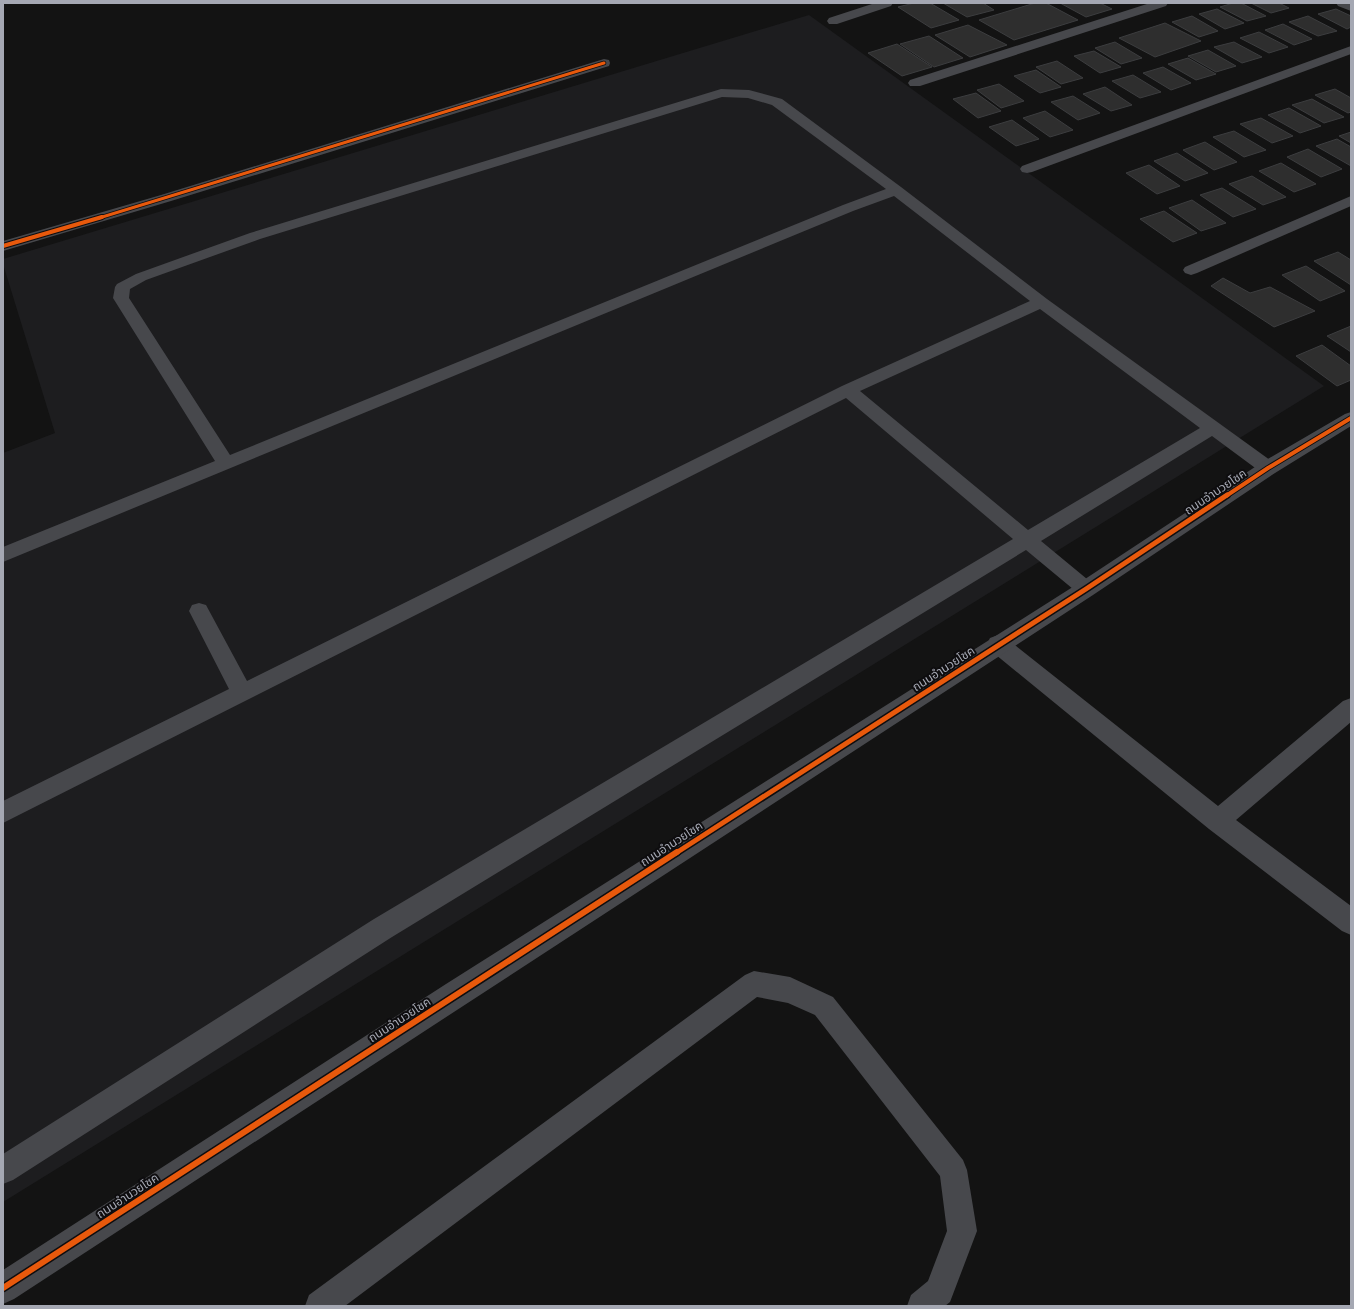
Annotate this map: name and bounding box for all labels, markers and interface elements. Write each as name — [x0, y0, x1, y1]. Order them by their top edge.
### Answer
street label: ถนนอำนวยโชค — [1181, 465, 1249, 517]
street label: ถนนอำนวยโชค — [909, 643, 977, 693]
street label: ถนนอำนวยโชค — [637, 818, 705, 868]
street label: ถนนอำนวยโชค — [365, 994, 433, 1044]
street label: ถนนอำนวยโชค — [93, 1170, 161, 1220]

